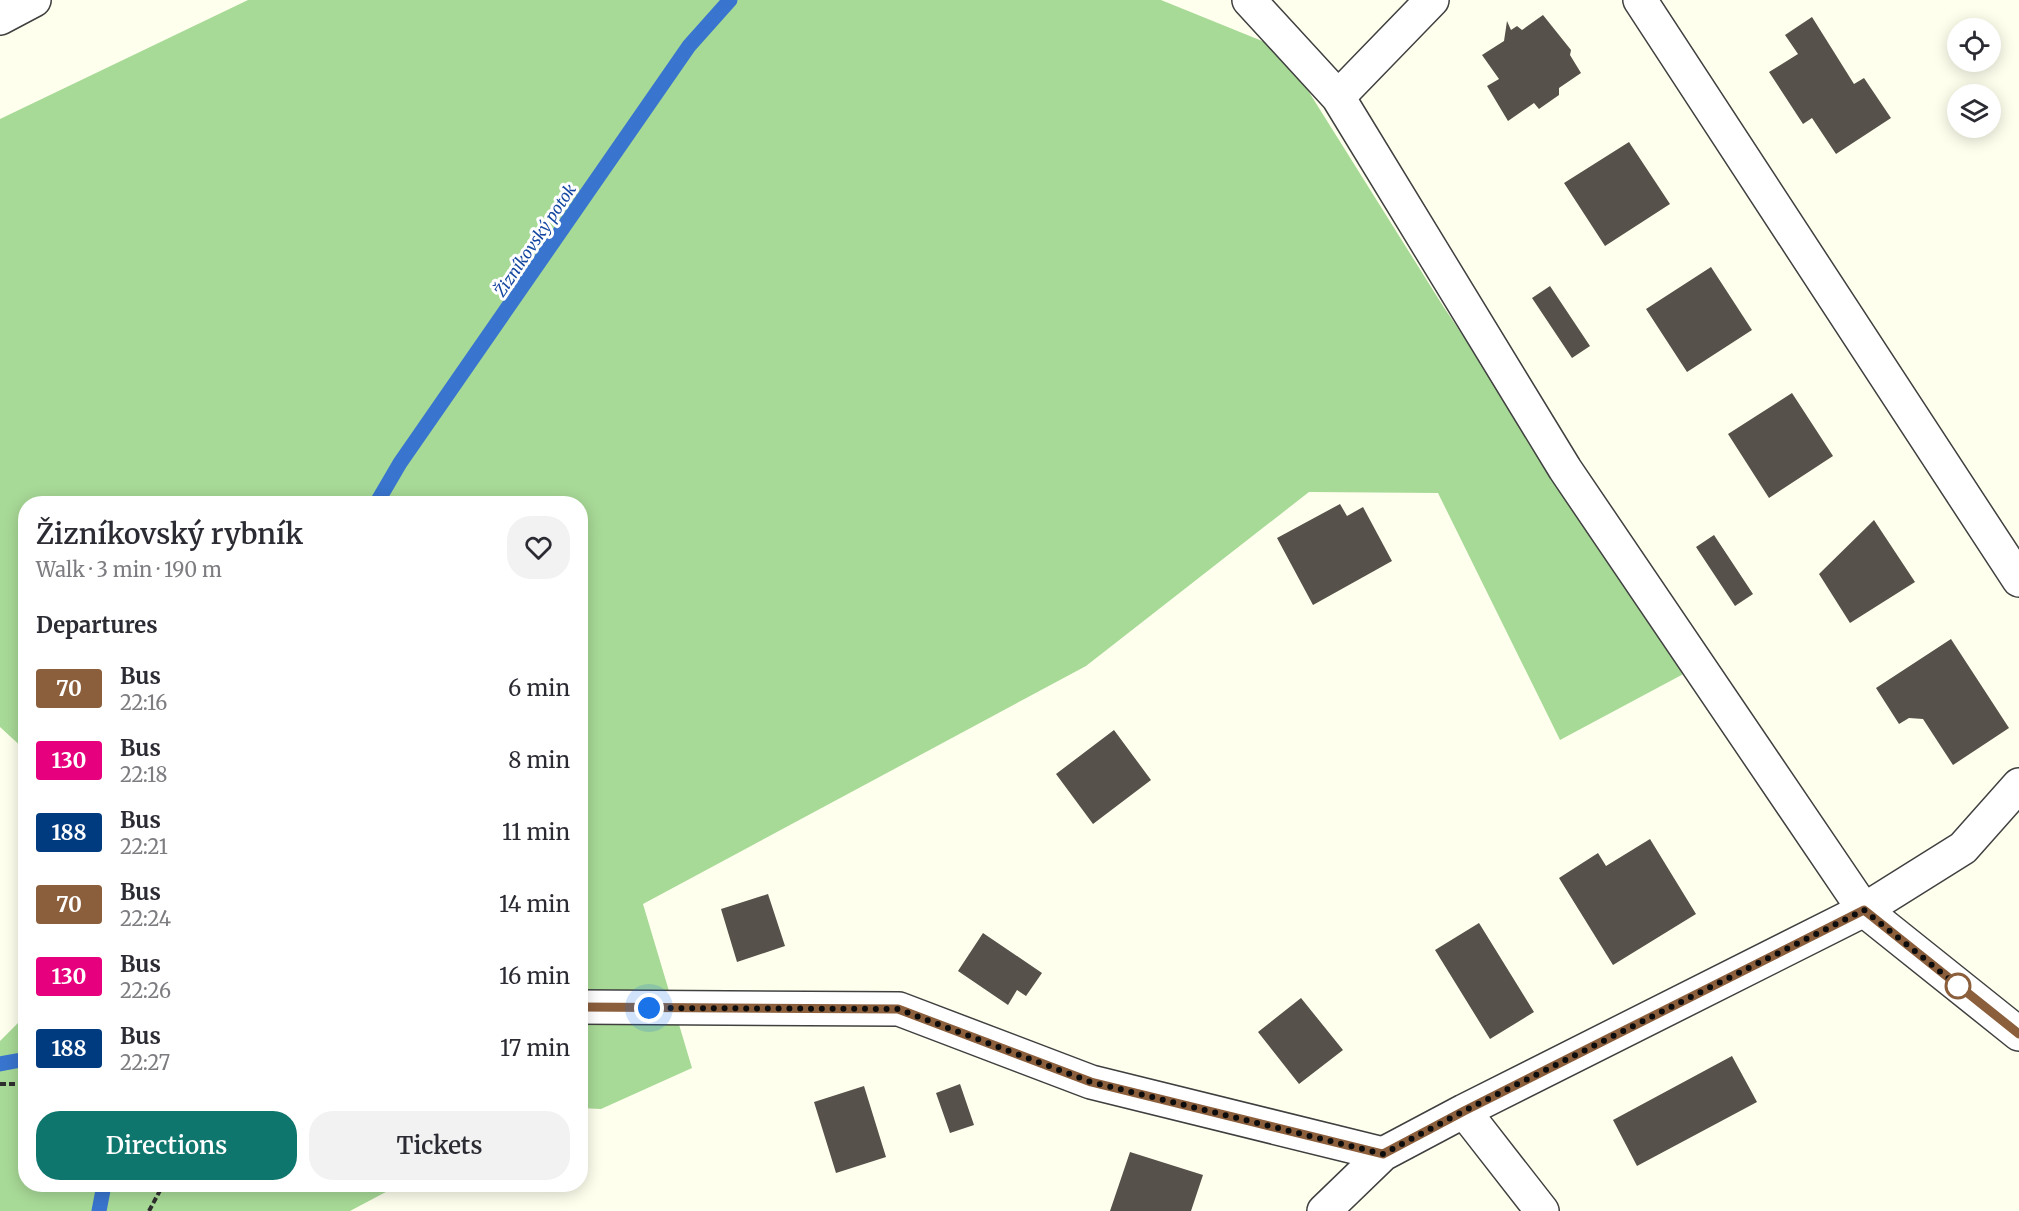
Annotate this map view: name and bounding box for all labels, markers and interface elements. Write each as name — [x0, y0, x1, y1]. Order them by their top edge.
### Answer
map controls — [1947, 18, 2001, 138]
button: locate — [1947, 18, 2001, 72]
button: layers — [1947, 84, 2001, 138]
water label: Žizníkovský potok — [489, 180, 580, 301]
text: Žizníkovský rybník — [36, 516, 303, 552]
button: heart — [507, 516, 570, 579]
text: Walk · 3 min · 190 m — [36, 557, 222, 582]
text: Departures — [36, 611, 158, 639]
text: Bus — [120, 662, 161, 690]
text: 6 min — [508, 674, 570, 702]
text: 70 — [56, 675, 82, 702]
text: 22:16 — [120, 690, 167, 715]
text: Bus — [120, 734, 161, 762]
text: 8 min — [508, 746, 570, 774]
text: 130 — [51, 747, 87, 774]
text: 22:18 — [120, 762, 167, 787]
text: Bus — [120, 806, 161, 834]
text: 11 min — [502, 818, 570, 846]
text: 188 — [51, 819, 87, 846]
text: 22:21 — [120, 834, 168, 859]
text: Bus — [120, 878, 161, 906]
text: 14 min — [499, 890, 570, 918]
text: 70 — [56, 891, 82, 918]
text: 22:24 — [120, 906, 171, 931]
text: Bus — [120, 950, 161, 978]
text: 16 min — [499, 962, 570, 990]
text: 130 — [51, 963, 87, 990]
unlabelled marker — [1945, 973, 1971, 999]
text: 22:26 — [120, 978, 171, 1003]
your location — [634, 993, 664, 1023]
text: Bus — [120, 1022, 161, 1050]
text: 17 min — [500, 1034, 570, 1062]
text: 188 — [51, 1035, 87, 1062]
text: 22:27 — [120, 1050, 170, 1075]
button: Directions — [36, 1111, 297, 1180]
button: Tickets — [309, 1111, 570, 1180]

